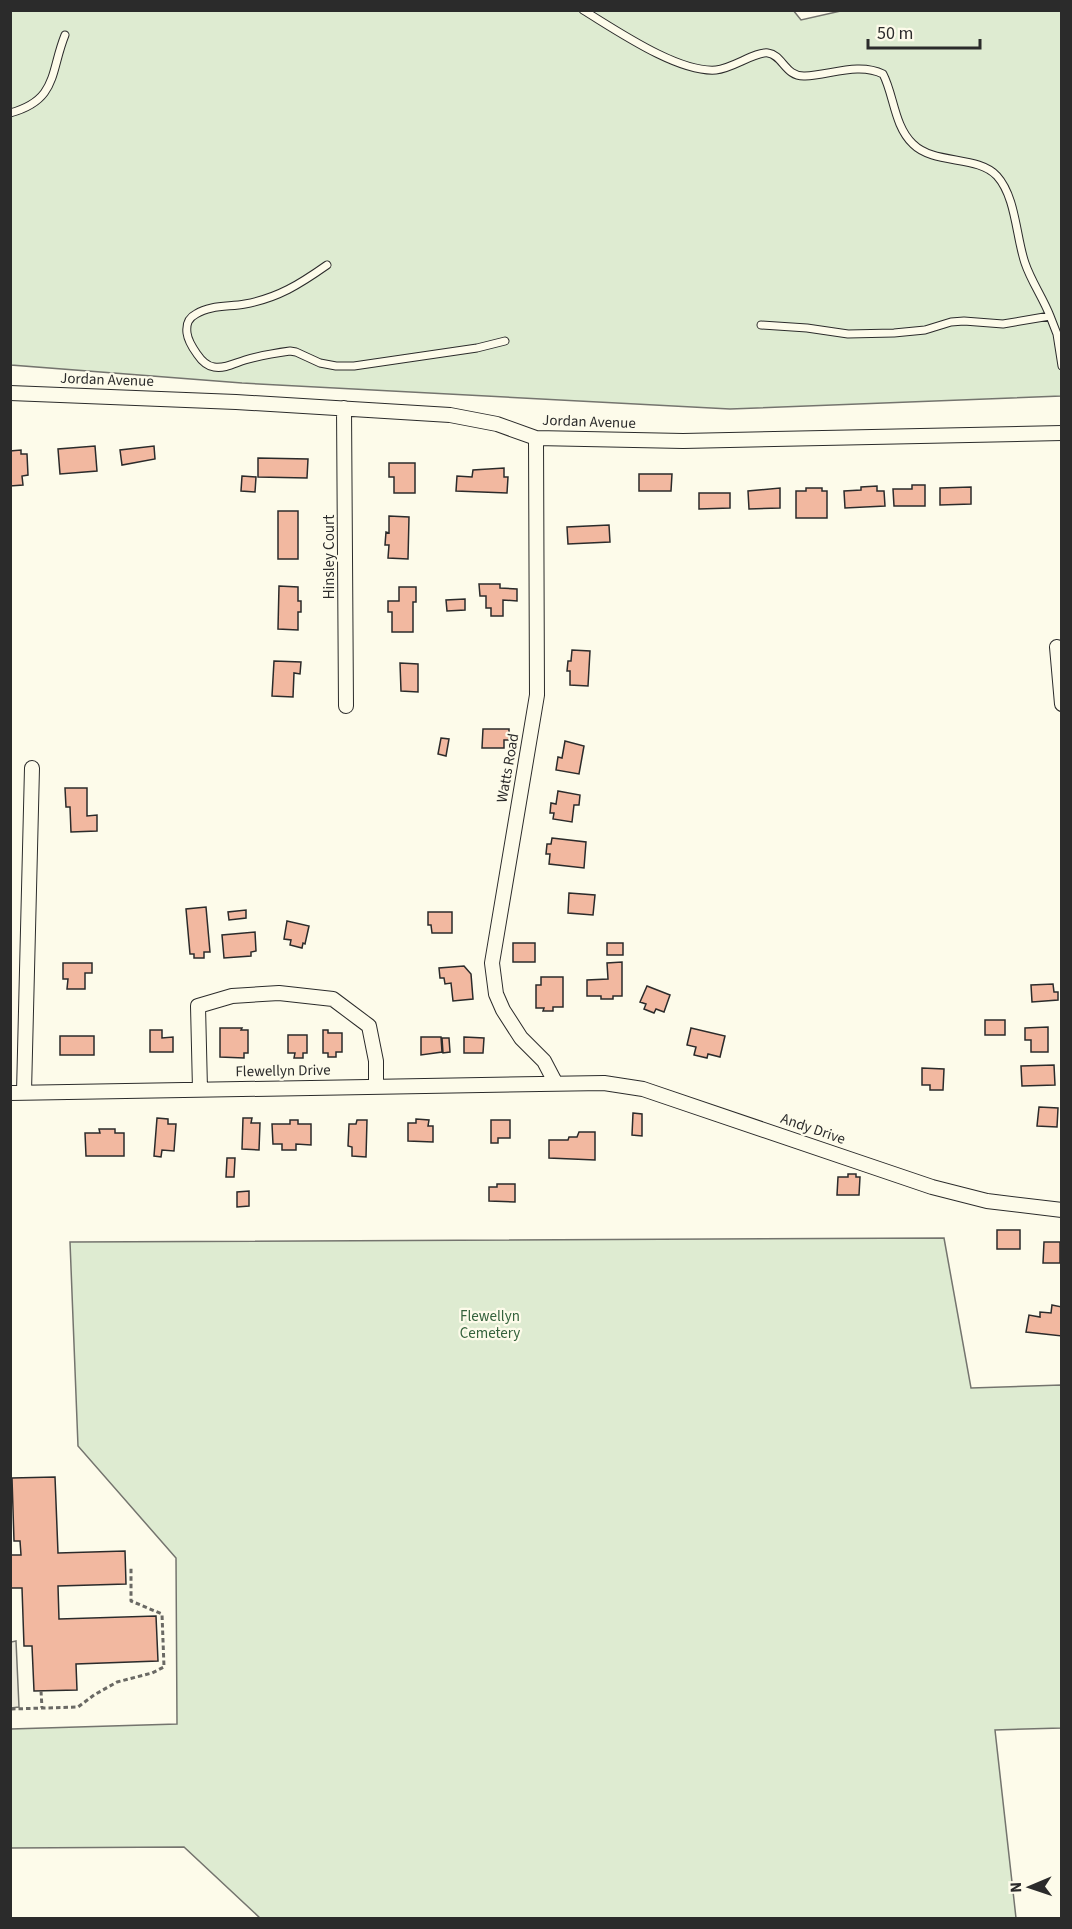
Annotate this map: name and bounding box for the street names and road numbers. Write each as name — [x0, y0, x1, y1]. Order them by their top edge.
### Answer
street label: Jordan Avenue — [60, 368, 154, 392]
street label: Jordan Avenue — [542, 410, 636, 434]
street label: Hinsley Court — [319, 515, 340, 599]
street label: Watts Road — [492, 732, 524, 804]
street label: Flewellyn Drive — [235, 1060, 331, 1082]
street label: Andy Drive — [778, 1108, 848, 1150]

